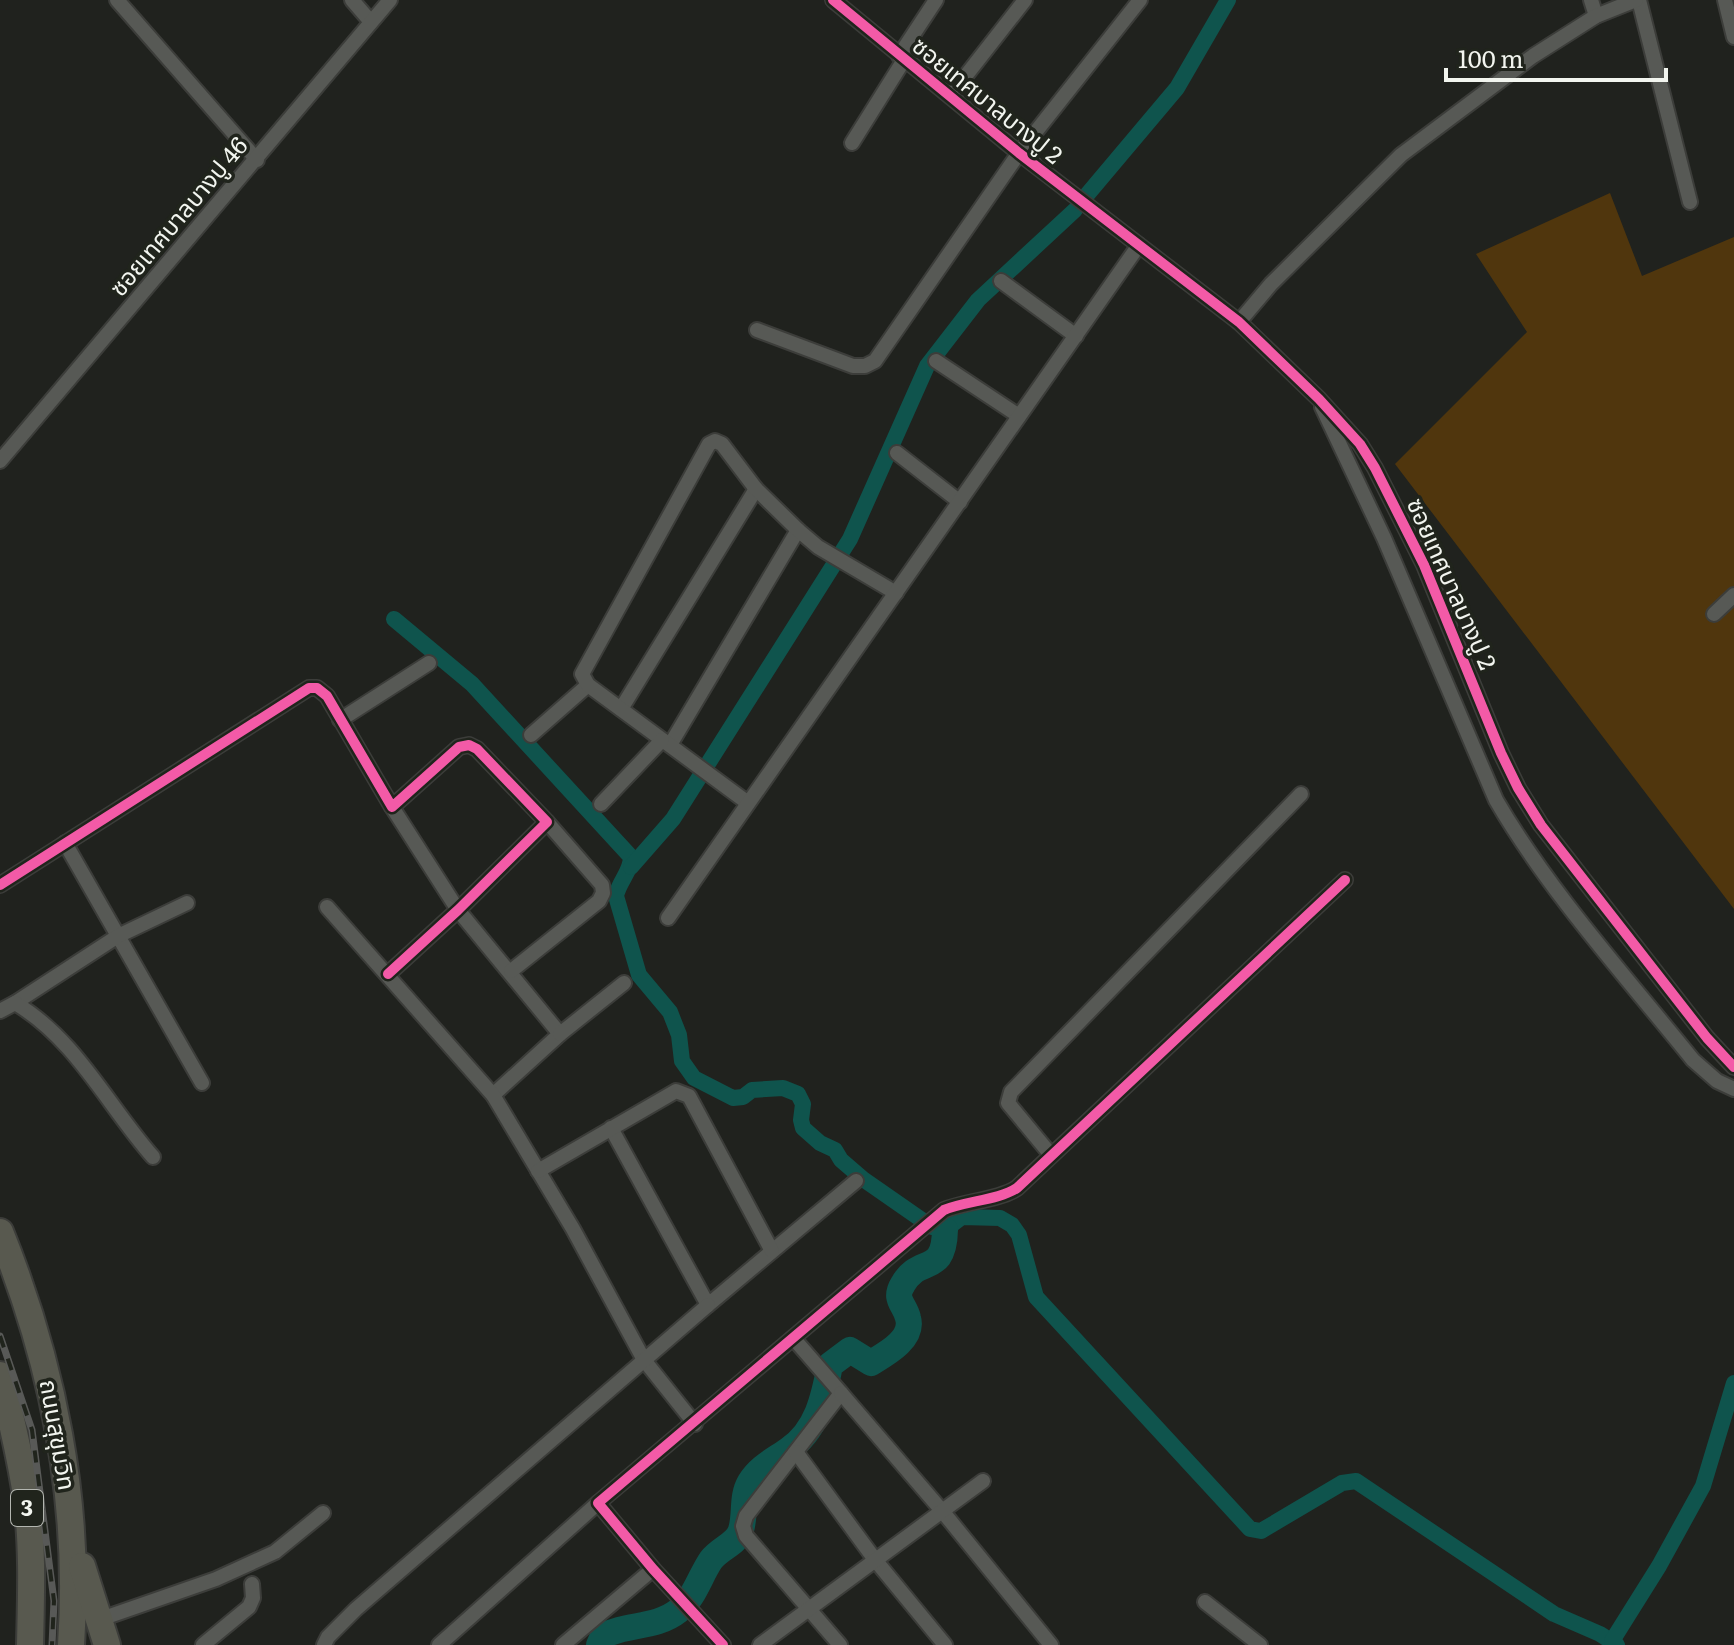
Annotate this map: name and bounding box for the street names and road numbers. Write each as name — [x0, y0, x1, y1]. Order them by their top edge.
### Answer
street label: ซอยเทศบาลบางปู 2 — [906, 27, 1071, 171]
street label: ซอยเทศบาลบางปู 46 — [100, 128, 254, 303]
street label: ซอยเทศบาลบางปู 2 — [1400, 491, 1507, 674]
street label: ถนนสุขุมวิท — [33, 1376, 86, 1493]
road number: 3 — [11, 1490, 43, 1526]

